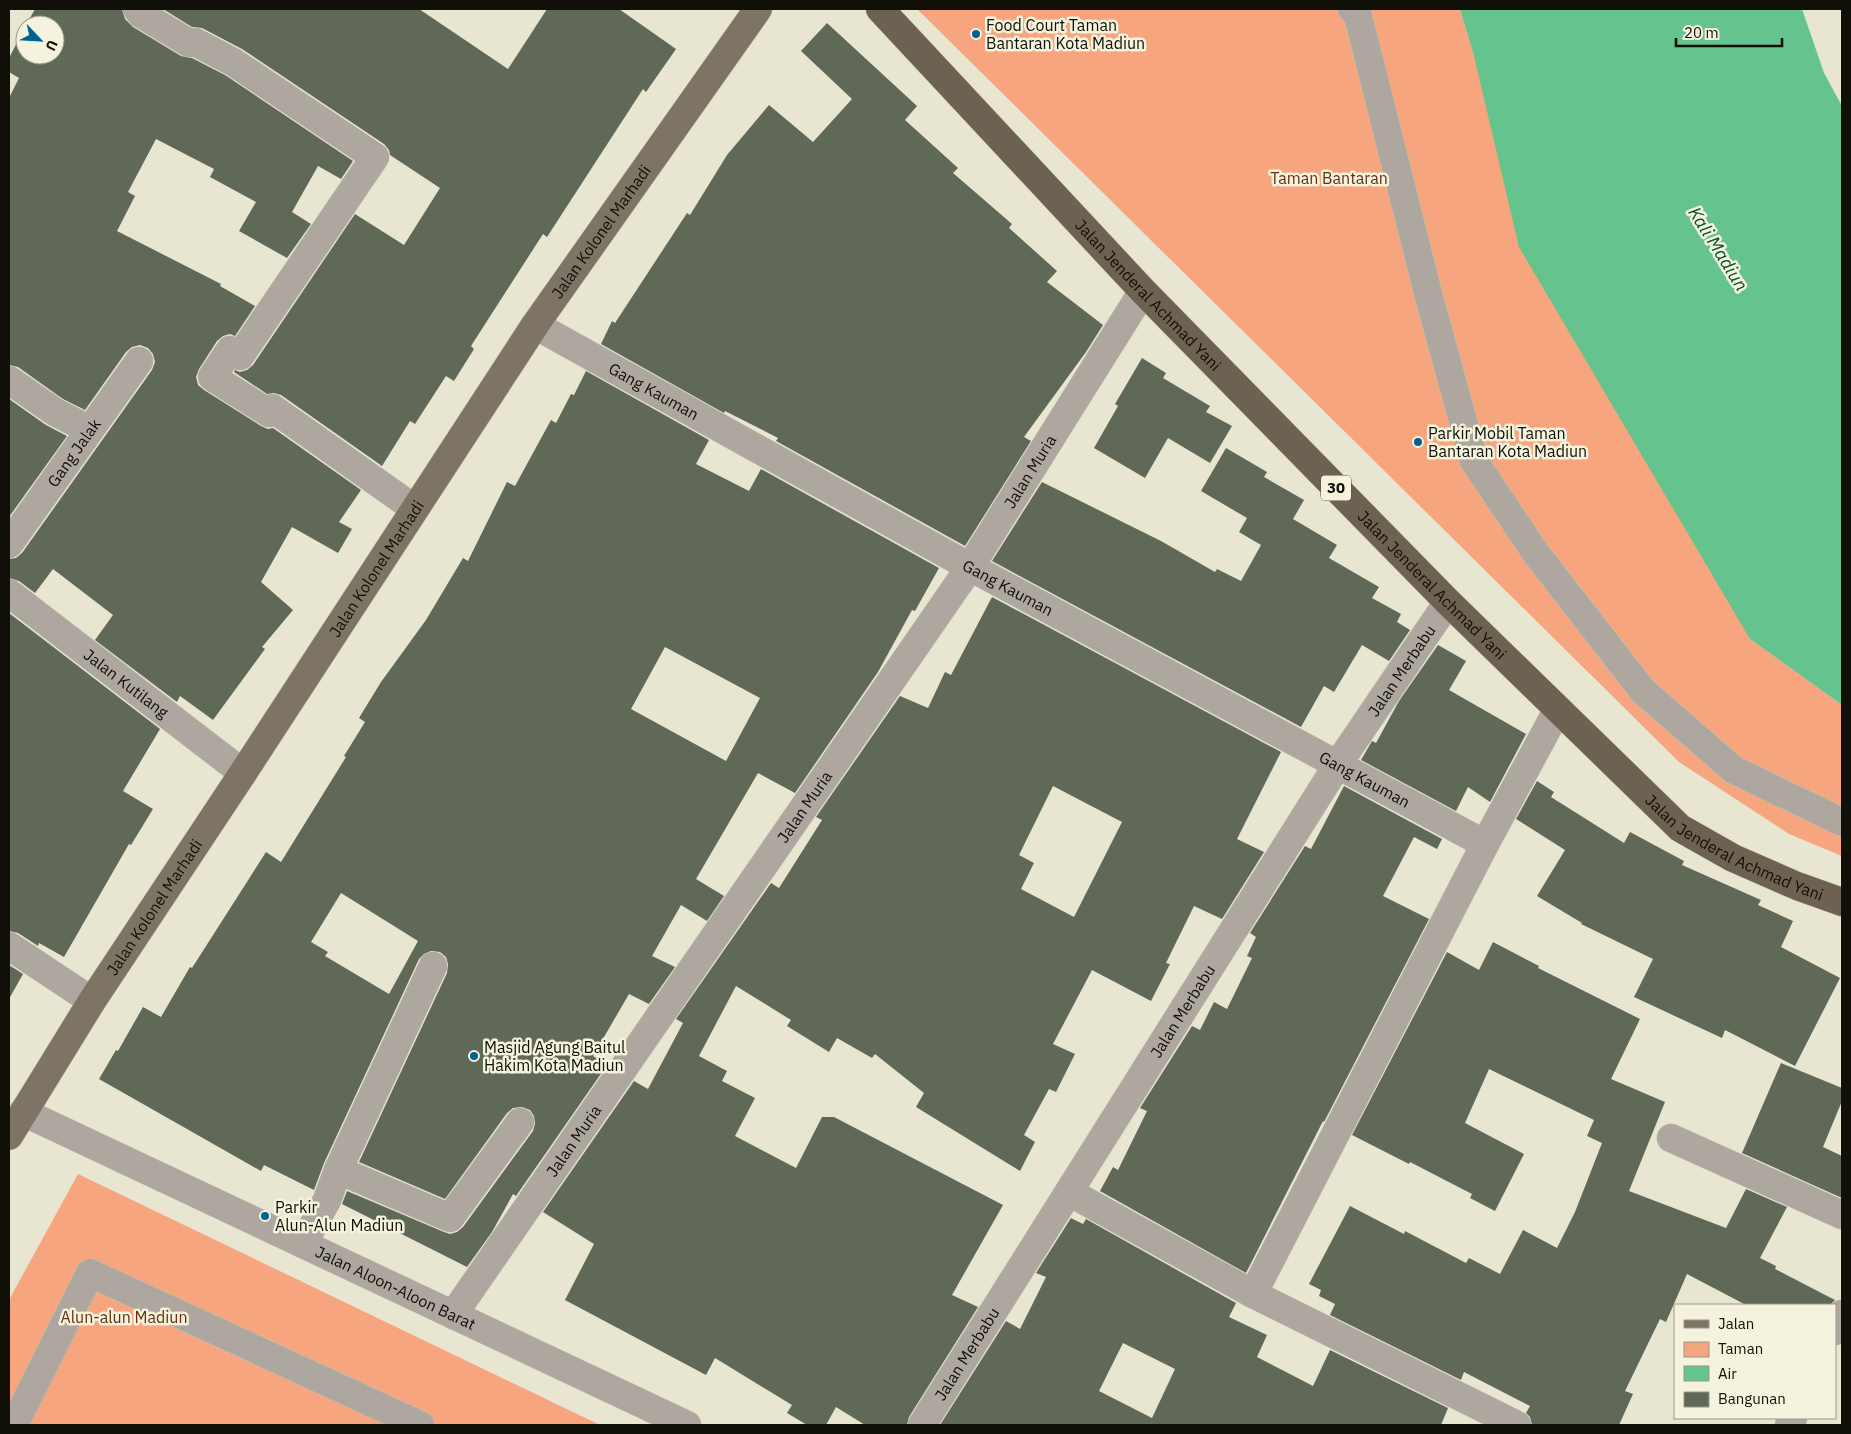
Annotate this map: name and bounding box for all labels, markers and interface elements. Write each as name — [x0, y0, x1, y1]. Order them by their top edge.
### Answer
north arrow — [15, 15, 65, 65]
place label: Food Court Taman Bantaran Kota Madiun — [986, 15, 1145, 53]
scale bar — [1676, 15, 1782, 47]
text: 20 m — [1684, 23, 1719, 42]
marker: Food Court Taman Bantaran Kota Madiun — [970, 28, 982, 40]
text: U — [42, 37, 62, 54]
street label: Jalan Kolonel Marhadi — [547, 161, 655, 302]
park label: Taman Bantaran — [1270, 168, 1388, 188]
water label: Kali Madiun — [1684, 202, 1753, 295]
street label: Jalan Jenderal Achmad Yani — [1071, 215, 1226, 375]
street label: Gang Kauman — [605, 358, 702, 424]
street label: Gang Jalak — [43, 414, 105, 491]
place label: Parkir Mobil Taman Bantaran Kota Madiun — [1428, 423, 1587, 461]
street label: Jalan Muria — [999, 431, 1061, 512]
marker: Parkir Mobil Taman Bantaran Kota Madiun — [1412, 436, 1424, 448]
road number: 30 — [1321, 476, 1351, 500]
street label: Jalan Kolonel Marhadi — [324, 497, 428, 641]
street label: Jalan Jenderal Achmad Yani — [1354, 506, 1511, 664]
street label: Gang Kauman — [959, 555, 1057, 620]
street label: Jalan Merbabu — [1363, 621, 1440, 720]
street label: Jalan Kutilang — [80, 644, 173, 722]
street label: Gang Kauman — [1316, 747, 1414, 812]
street label: Jalan Muria — [773, 766, 836, 846]
street label: Jalan Jenderal Achmad Yani — [1641, 790, 1826, 905]
street label: Jalan Kolonel Marhadi — [102, 835, 206, 979]
street label: Jalan Merbabu — [1146, 961, 1219, 1061]
place label: Masjid Agung Baitul Hakim Kota Madiun — [484, 1037, 625, 1075]
marker: Masjid Agung Baitul Hakim Kota Madiun — [468, 1050, 480, 1062]
street label: Jalan Muria — [542, 1100, 606, 1180]
place label: Parkir Alun-Alun Madiun — [275, 1197, 403, 1235]
marker: Parkir Alun-Alun Madiun — [259, 1210, 271, 1222]
street label: Jalan Aloon-Aloon Barat — [312, 1241, 479, 1334]
street label: Jalan Merbabu — [930, 1304, 1004, 1404]
legend — [1674, 1304, 1836, 1419]
park label: Alun-alun Madiun — [60, 1307, 188, 1327]
text: Jalan — [1718, 1314, 1754, 1333]
text: Taman — [1718, 1339, 1763, 1358]
text: Air — [1718, 1364, 1737, 1383]
text: Bangunan — [1718, 1389, 1786, 1408]

